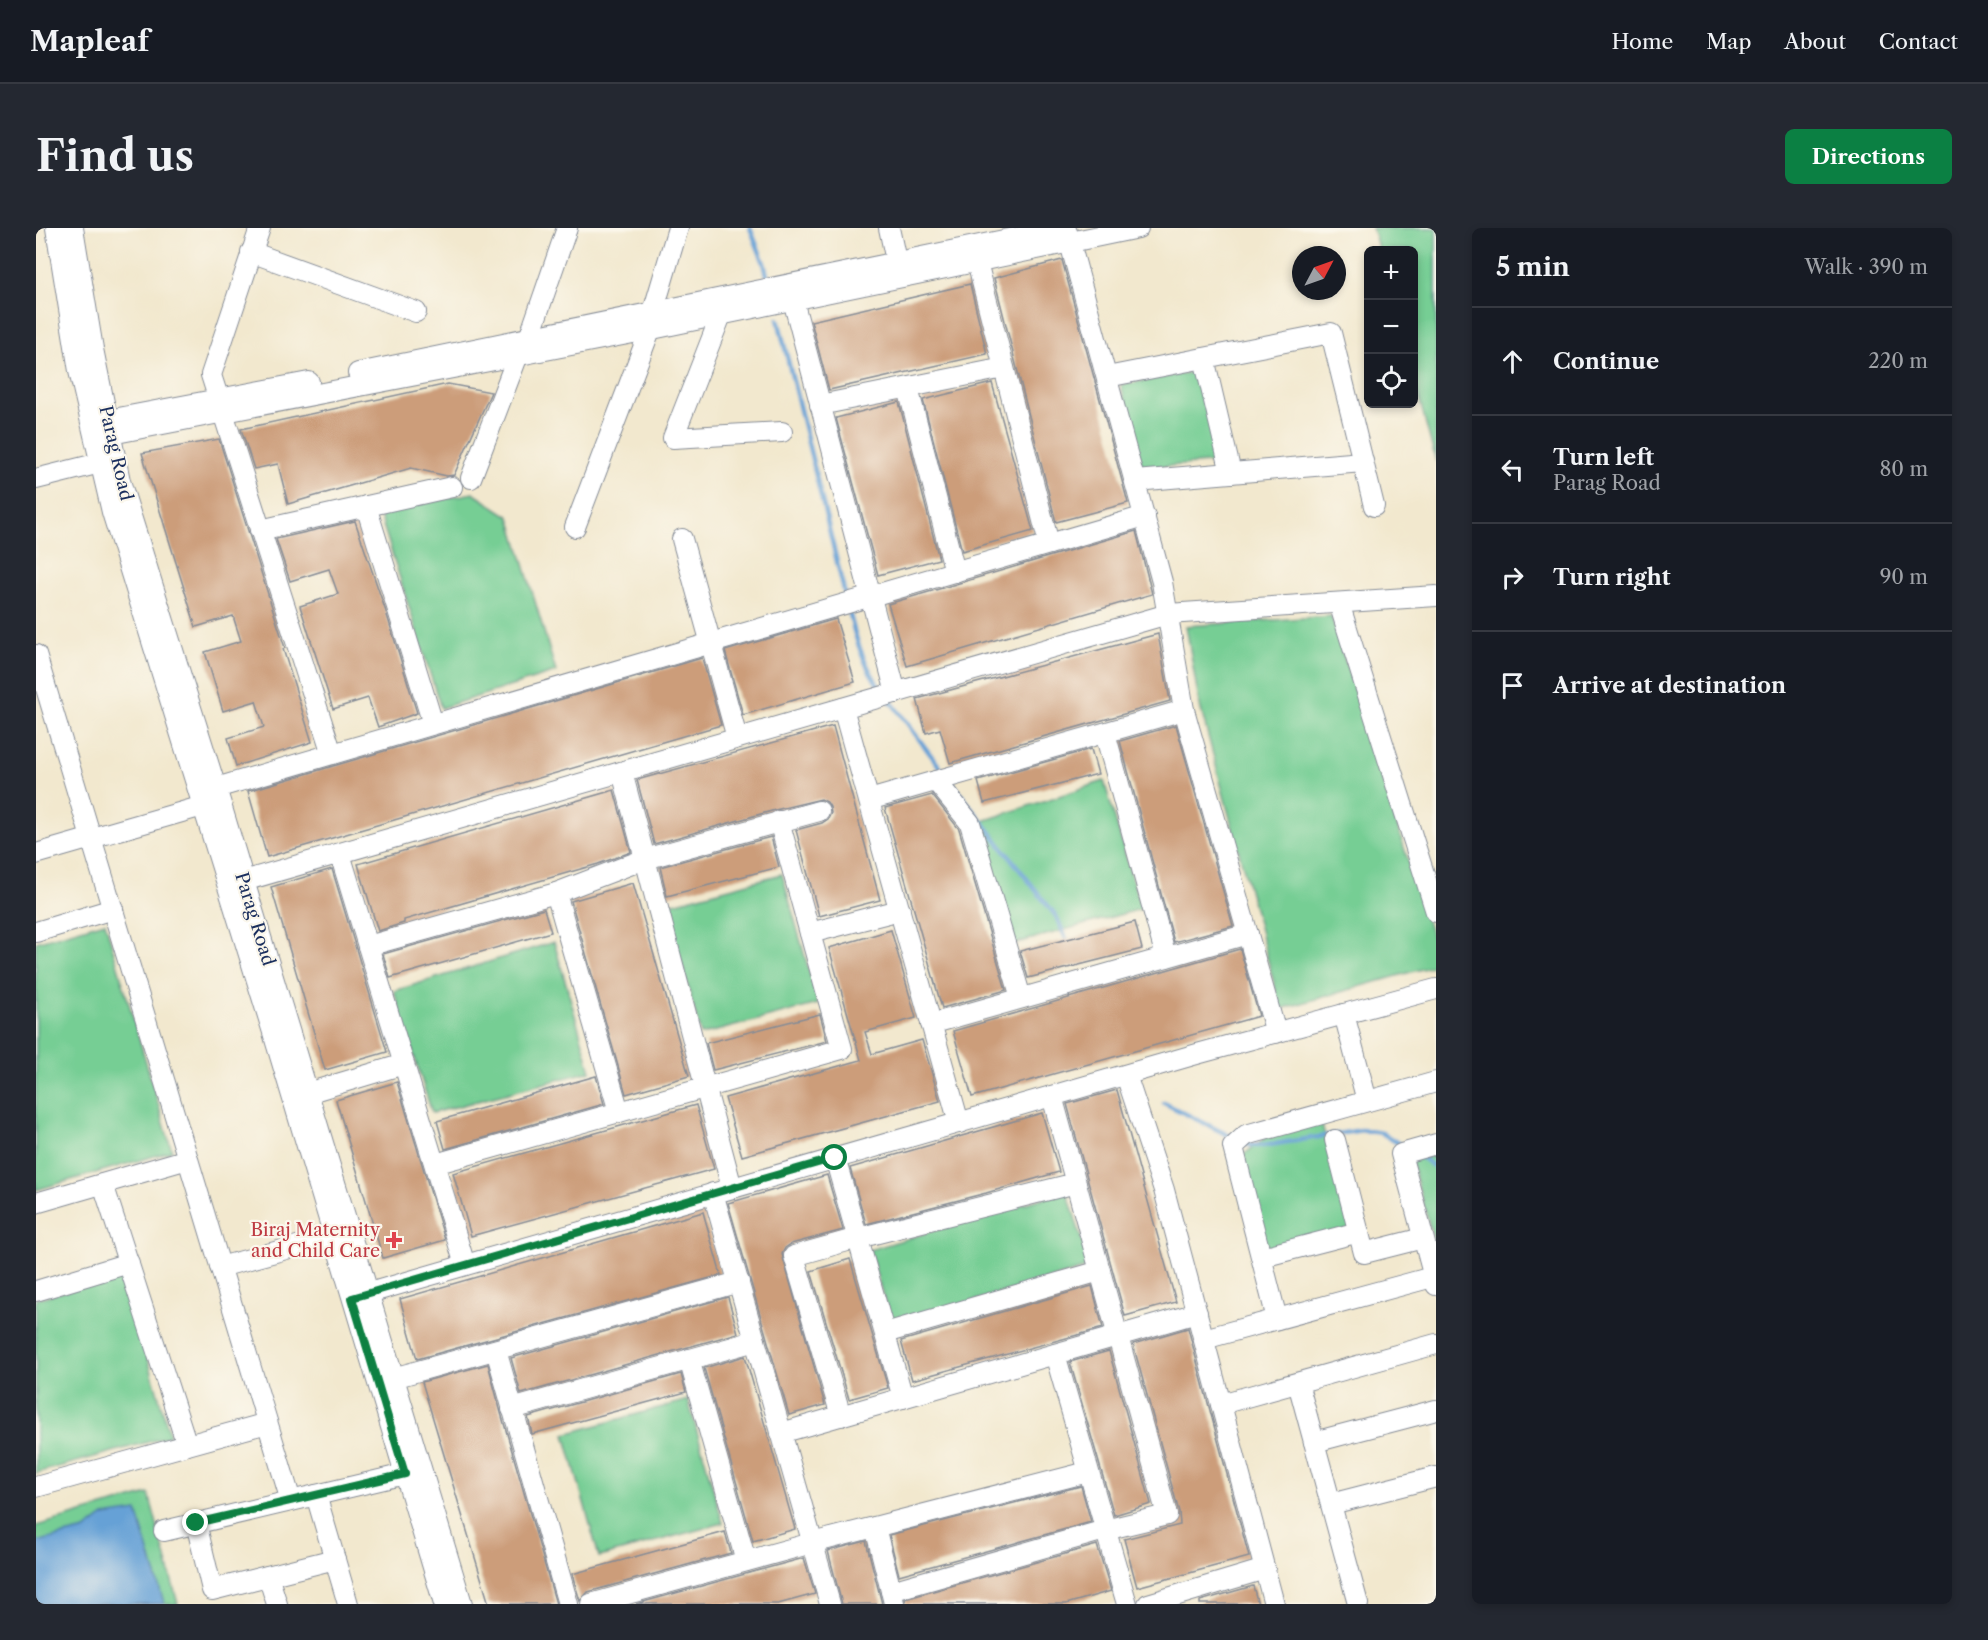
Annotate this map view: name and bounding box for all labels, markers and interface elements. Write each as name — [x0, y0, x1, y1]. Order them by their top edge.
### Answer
text: Mapleaf — [30, 24, 149, 58]
text: Home — [1612, 29, 1673, 54]
text: Map — [1706, 29, 1751, 54]
text: About — [1784, 29, 1846, 54]
text: Contact — [1879, 29, 1958, 54]
button: Directions — [1785, 129, 1952, 184]
text: Find us — [36, 130, 194, 182]
north arrow — [1292, 246, 1346, 300]
map controls — [1364, 246, 1418, 408]
button: + — [1364, 246, 1418, 300]
text: 5 min — [1496, 251, 1570, 283]
text: Walk · 390 m — [1805, 255, 1928, 279]
button: − — [1364, 300, 1418, 354]
icon: ahead — [1496, 345, 1529, 378]
text: Continue — [1553, 348, 1659, 375]
text: 220 m — [1868, 349, 1928, 373]
button: locate — [1364, 354, 1418, 408]
street label: Parag Road — [94, 403, 138, 503]
text: Turn left — [1553, 444, 1654, 471]
icon: left — [1496, 453, 1529, 486]
text: 80 m — [1880, 457, 1928, 481]
text: Parag Road — [1553, 471, 1661, 495]
icon: right — [1496, 561, 1529, 594]
text: Turn right — [1553, 564, 1671, 591]
text: 90 m — [1880, 565, 1928, 589]
icon: arrive — [1496, 669, 1529, 702]
text: Arrive at destination — [1553, 672, 1786, 699]
street label: Parag Road — [230, 869, 280, 969]
route start — [821, 1144, 847, 1170]
place label: Biraj Maternity and Child Care — [250, 1219, 381, 1262]
marker: Biraj Maternity and Child Care — [385, 1231, 403, 1249]
route end — [182, 1509, 208, 1535]

